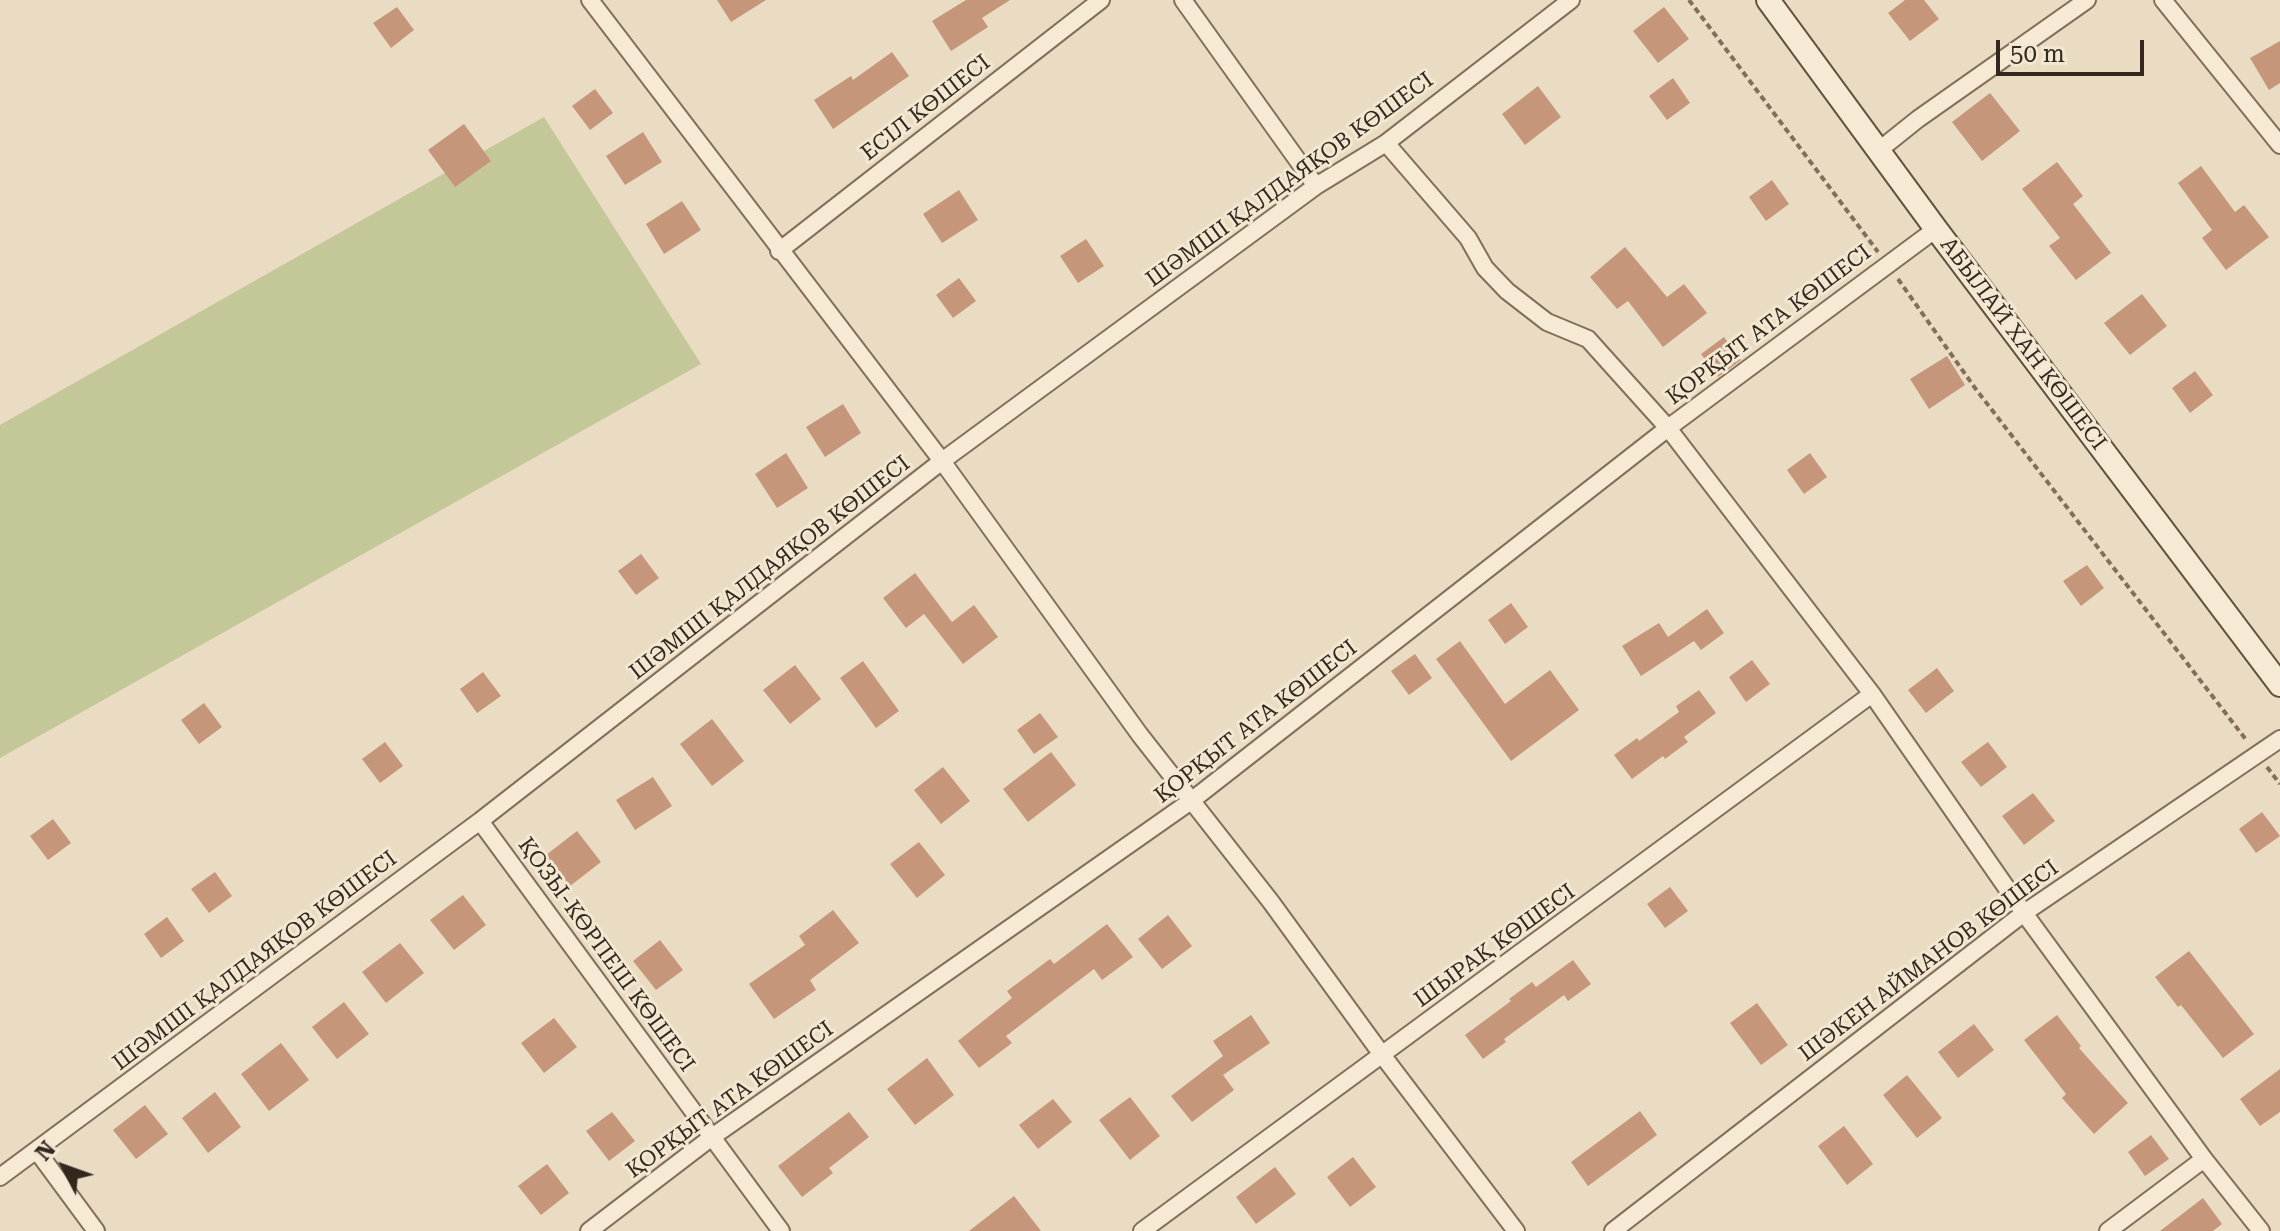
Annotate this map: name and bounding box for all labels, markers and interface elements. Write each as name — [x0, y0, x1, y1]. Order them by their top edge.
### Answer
scale bar — [2000, 24, 2148, 74]
text: 50 m — [2010, 40, 2065, 68]
street label: ЕСІЛ КӨШЕСІ — [856, 49, 996, 167]
street label: ШӘМШІ ҚАЛДАЯҚОВ КӨШЕСІ — [1141, 67, 1439, 293]
street label: АБЫЛАЙ ХАН КӨШЕСІ — [1934, 233, 2112, 455]
street label: ҚОРҚЫТ АТА КӨШЕСІ — [1661, 239, 1877, 411]
street label: ШӘМШІ ҚАЛДАЯҚОВ КӨШЕСІ — [625, 450, 915, 686]
street label: ҚОРҚЫТ АТА КӨШЕСІ — [1150, 635, 1362, 809]
street label: ҚОЗЫ-КӨРПЕШ КӨШЕСІ — [512, 833, 700, 1077]
street label: ШӘМШІ ҚАЛДАЯҚОВ КӨШЕСІ — [108, 846, 402, 1076]
street label: ШӘКЕН АЙМАНОВ КӨШЕСІ — [1794, 855, 2064, 1067]
street label: ШЫРАҚ КӨШЕСІ — [1409, 879, 1581, 1013]
street label: ҚОРҚЫТ АТА КӨШЕСІ — [621, 1016, 839, 1184]
north arrow — [24, 1127, 104, 1207]
text: N — [31, 1136, 60, 1166]

